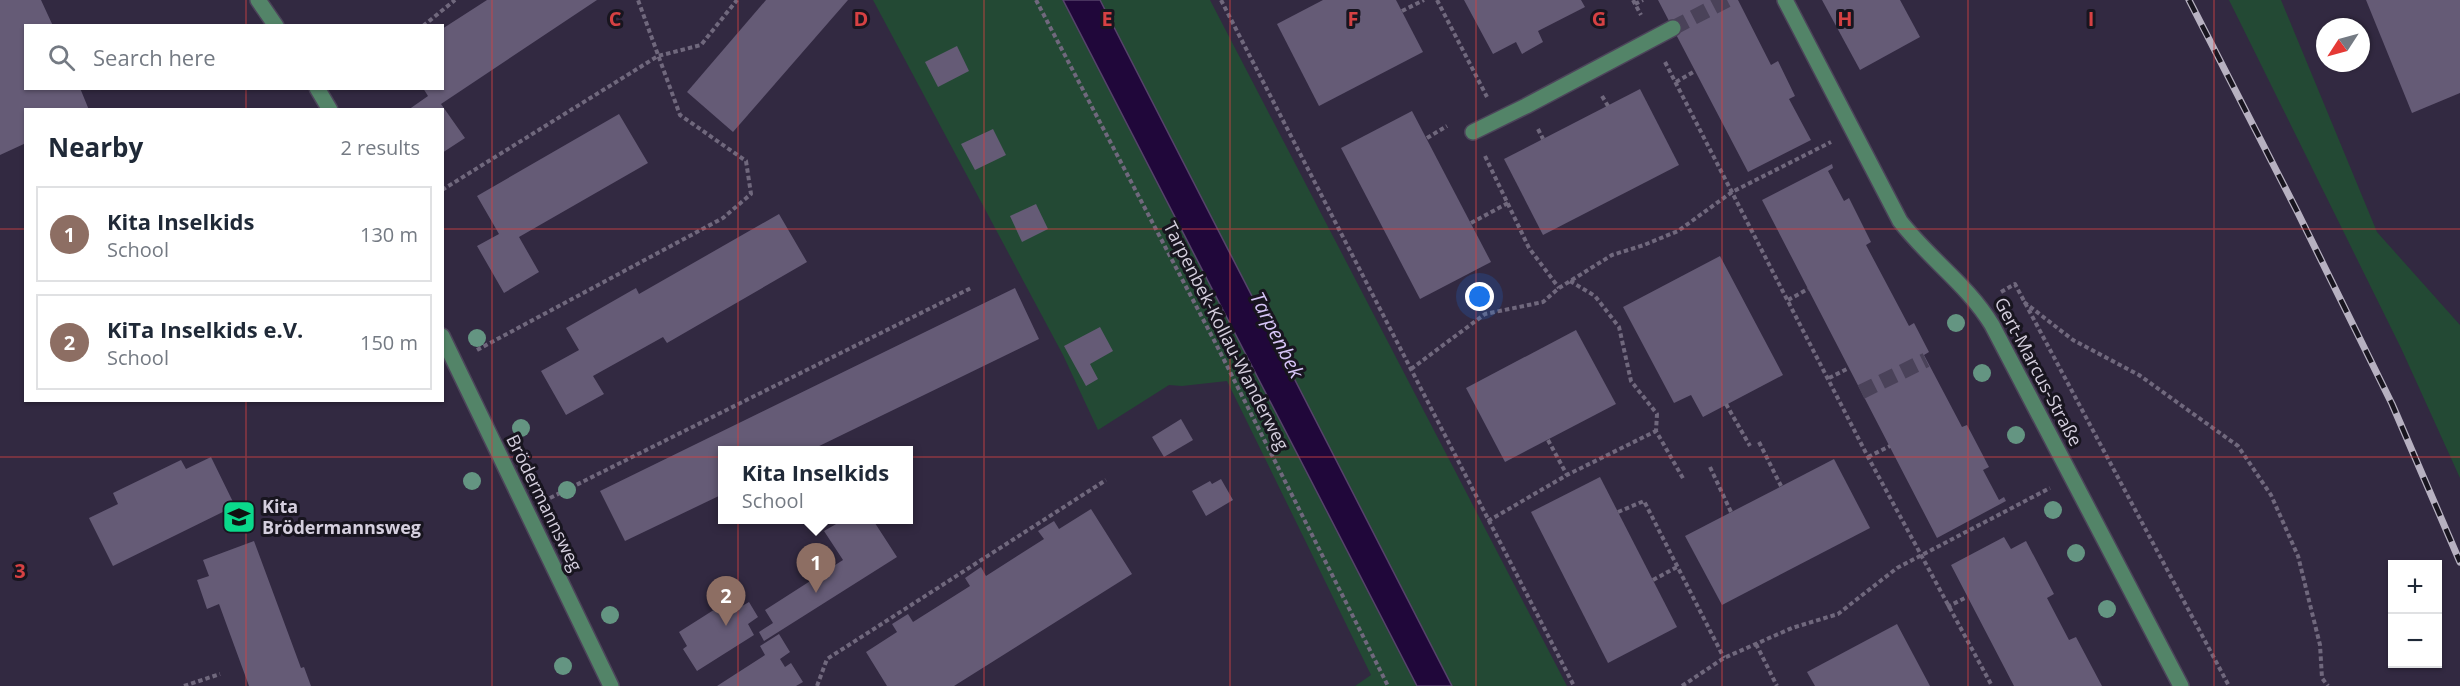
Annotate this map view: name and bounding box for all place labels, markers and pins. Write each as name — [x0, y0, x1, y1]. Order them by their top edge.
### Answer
place label: Kita Brödermannsweg — [262, 494, 421, 539]
school or university icon: Kita Brödermannsweg — [221, 499, 257, 535]
pin: 1 — [796, 544, 836, 593]
pin: 2 — [706, 576, 746, 626]

